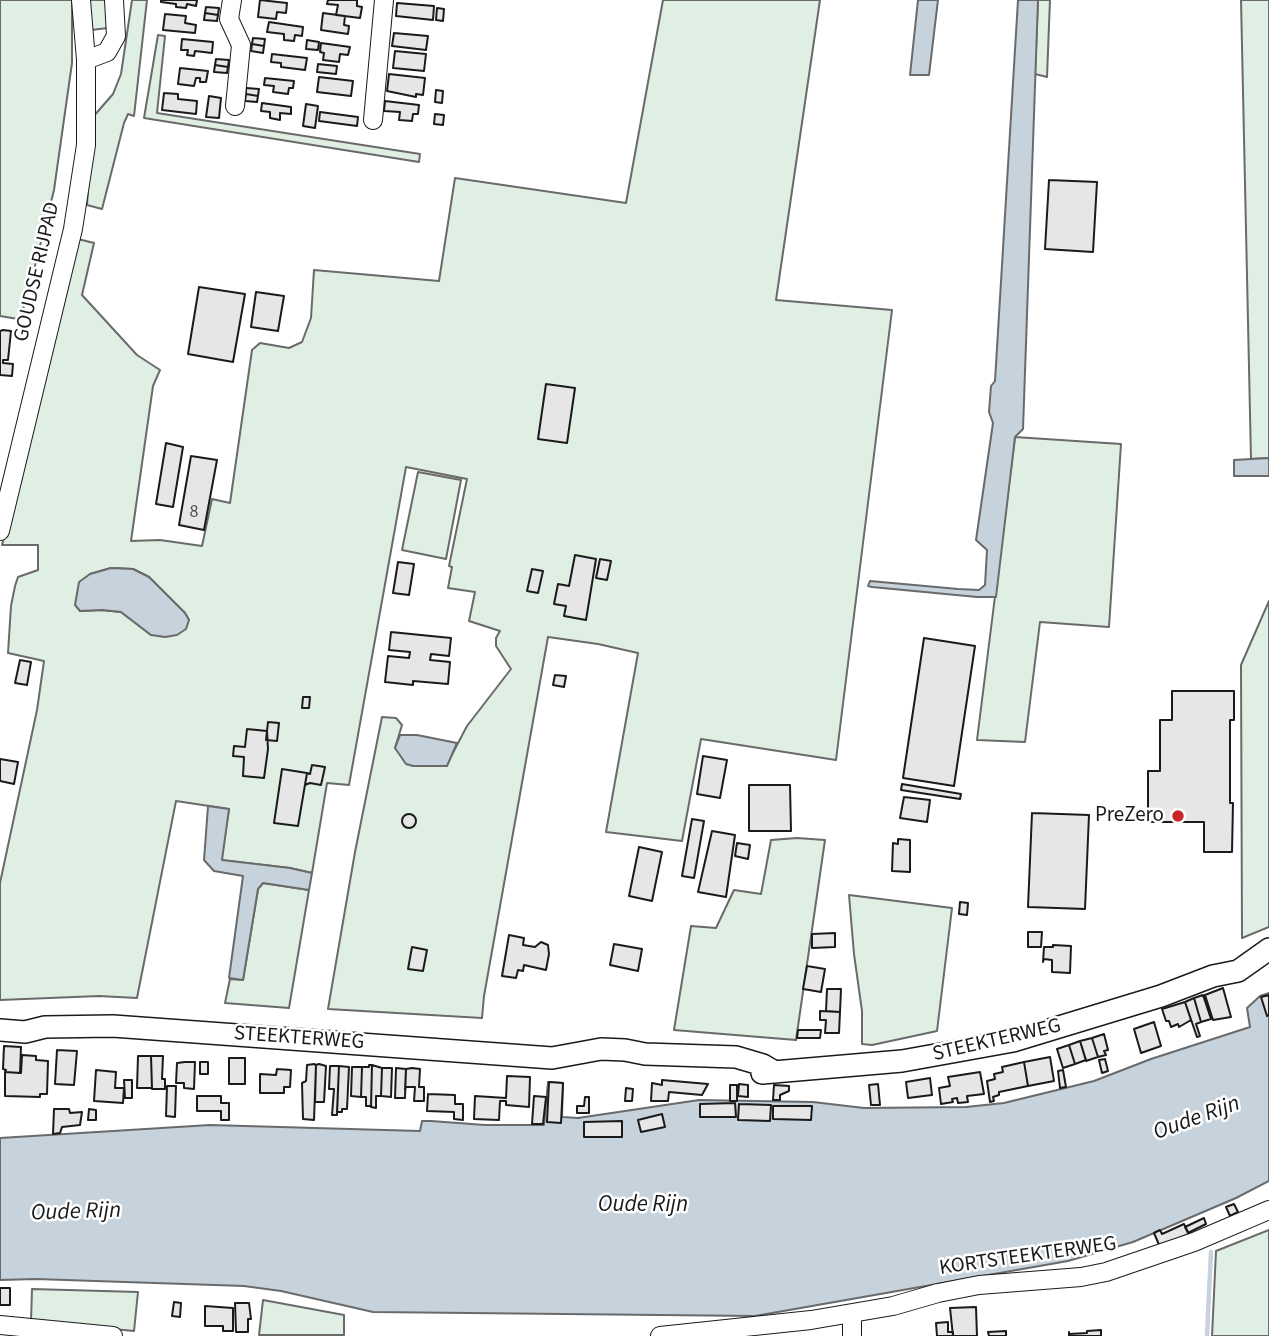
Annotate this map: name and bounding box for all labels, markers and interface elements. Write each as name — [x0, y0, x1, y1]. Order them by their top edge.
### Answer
street label: GOUDSE RIJPAD — [10, 200, 66, 344]
house number: 8 — [190, 502, 198, 524]
place label: PreZero — [1095, 803, 1164, 829]
marker: PreZero — [1170, 808, 1186, 824]
street label: STEEKTERWEG — [930, 1014, 1064, 1068]
street label: STEEKTERWEG — [233, 1022, 365, 1056]
water label: Oude Rijn — [1150, 1091, 1244, 1147]
water label: Oude Rijn — [598, 1192, 688, 1220]
water label: Oude Rijn — [30, 1198, 122, 1228]
street label: KORTSTEEKTERWEG — [938, 1232, 1118, 1282]

